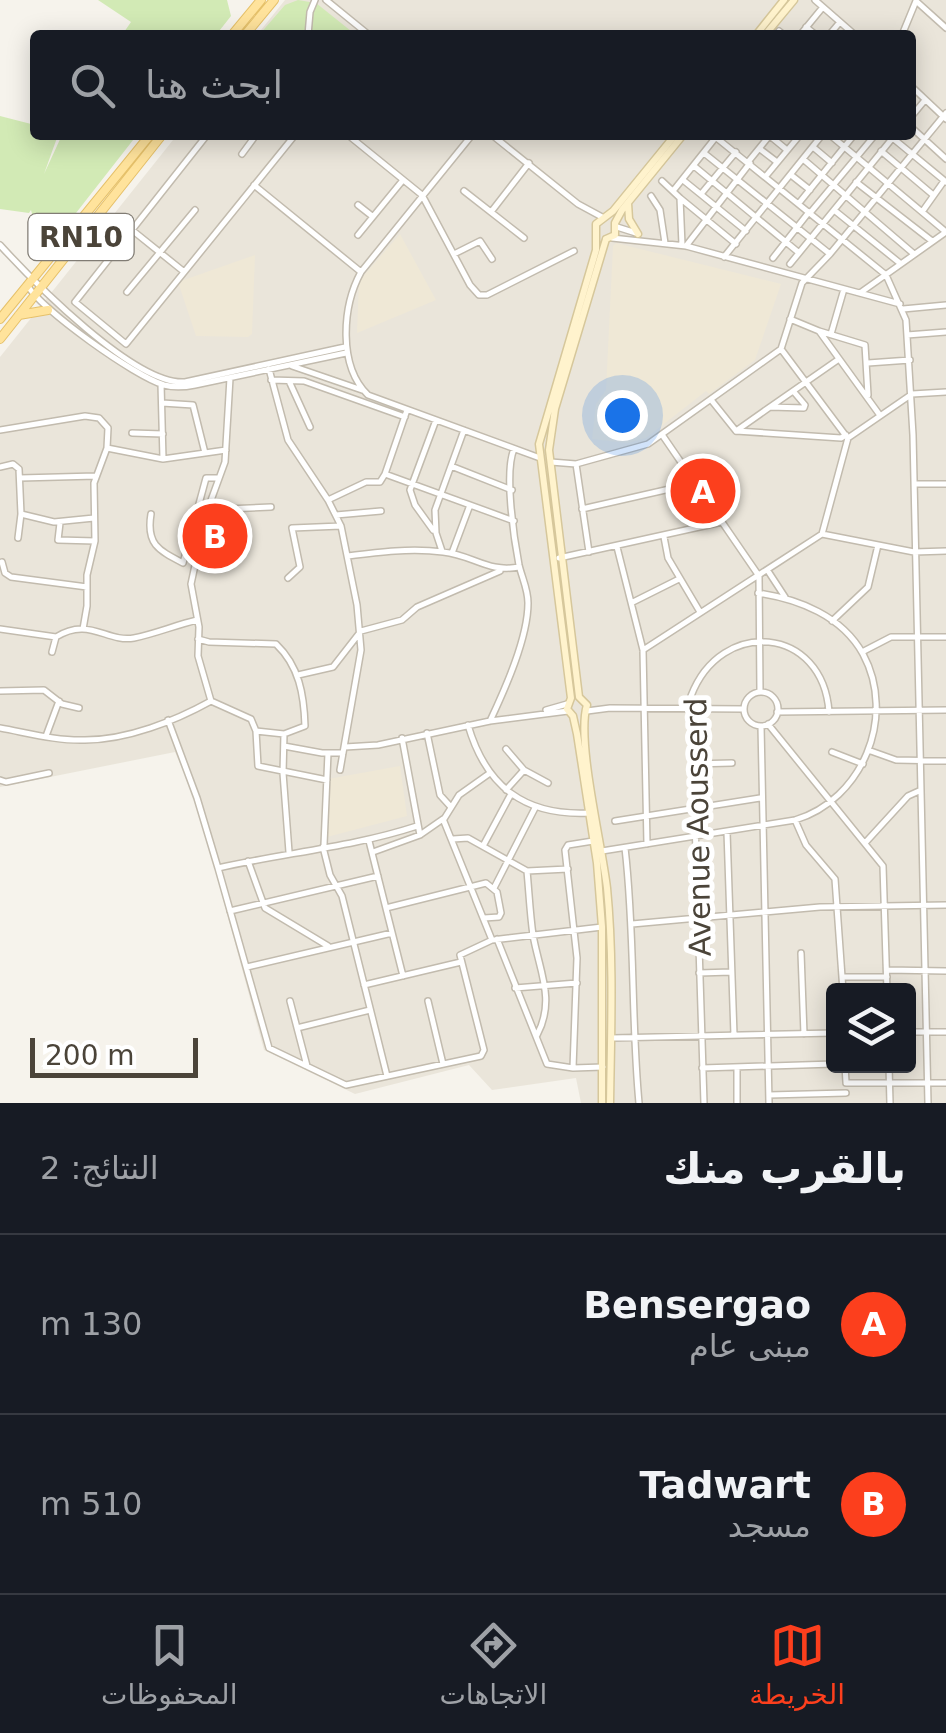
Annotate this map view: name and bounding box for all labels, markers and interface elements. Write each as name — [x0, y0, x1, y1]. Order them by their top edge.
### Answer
search box — [30, 30, 916, 140]
icon: search — [65, 58, 120, 113]
text: ابحث هنا — [145, 63, 283, 107]
road number: RN10 — [28, 214, 134, 260]
your location — [597, 390, 648, 441]
pin: A — [670, 454, 736, 528]
pin: B — [182, 498, 248, 574]
street label: Avenue Aousserd — [678, 697, 718, 957]
map controls — [826, 983, 916, 1073]
button: layers — [826, 983, 916, 1073]
scale bar — [30, 1033, 198, 1078]
text: 200 m — [45, 1039, 135, 1072]
text: بالقرب منك — [663, 1144, 906, 1193]
text: النتائج: 2 — [40, 1149, 159, 1187]
text: Bensergao — [583, 1283, 811, 1327]
text: 130 m — [40, 1305, 142, 1343]
text: A — [861, 1305, 886, 1343]
text: مبنى عام — [689, 1327, 811, 1365]
text: Tadwart — [639, 1463, 811, 1507]
text: 510 m — [40, 1485, 142, 1523]
text: B — [861, 1485, 886, 1523]
text: مسجد — [728, 1507, 811, 1545]
tab: المحفوظات — [101, 1618, 237, 1711]
tab: الاتجاهات — [439, 1618, 547, 1711]
tab: الخريطة — [749, 1618, 845, 1711]

